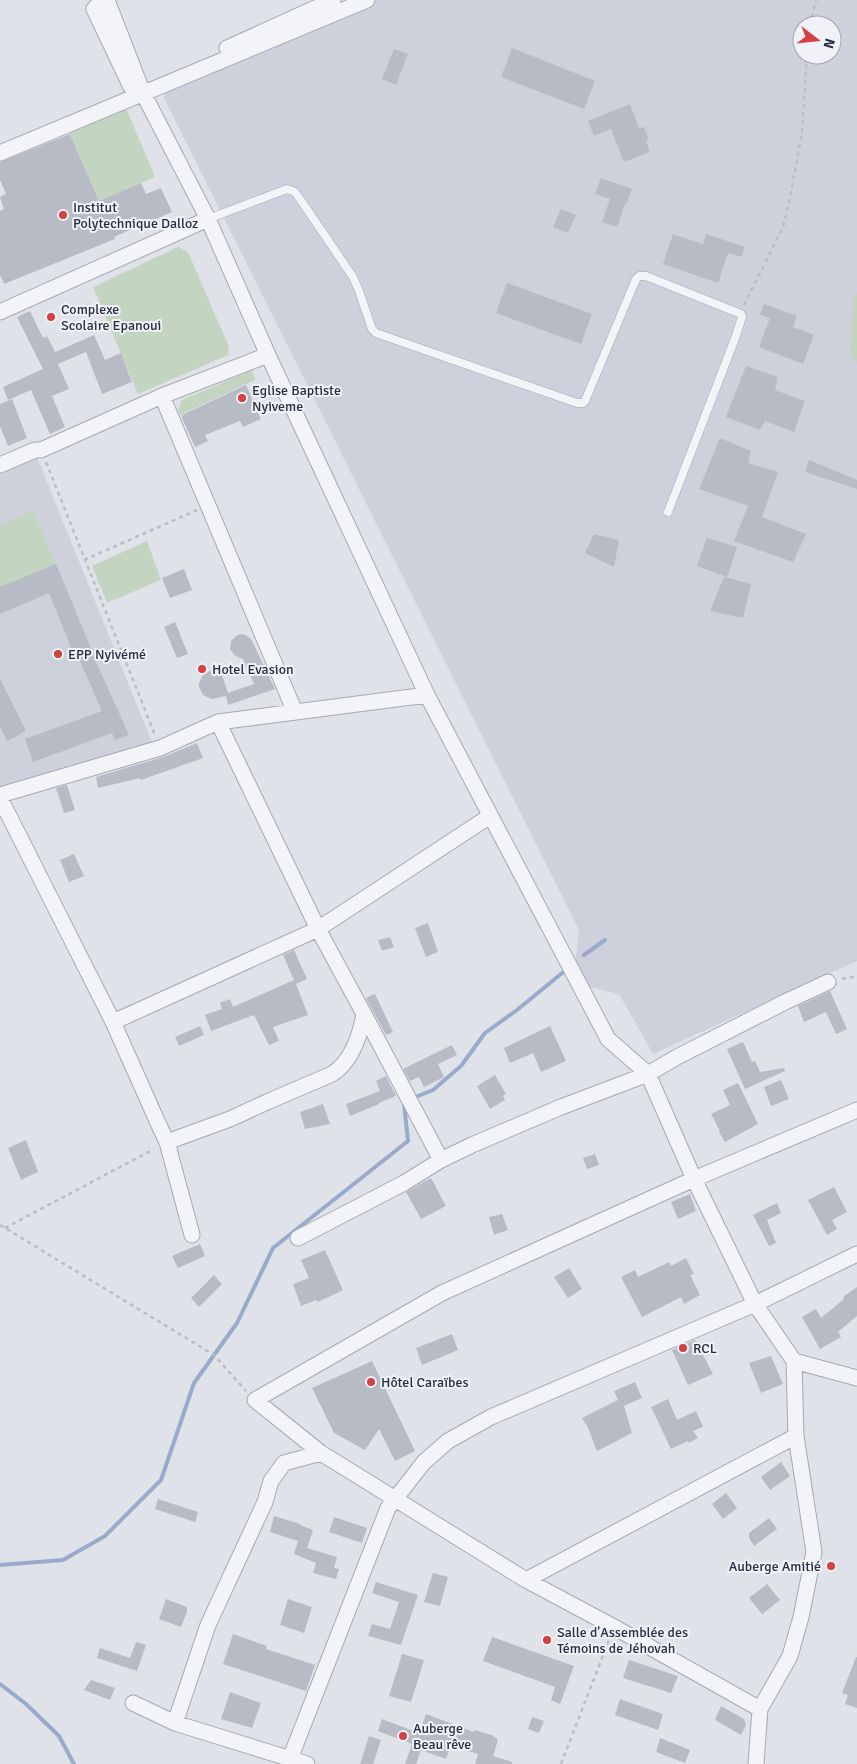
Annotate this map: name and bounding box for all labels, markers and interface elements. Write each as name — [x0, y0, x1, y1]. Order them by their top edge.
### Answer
north arrow — [792, 15, 842, 65]
text: N — [820, 36, 839, 50]
place label: Institut Polytechnique Dalloz — [73, 199, 198, 232]
marker: Institut Polytechnique Dalloz — [57, 209, 69, 221]
place label: Complexe Scolaire Epanoui — [61, 301, 161, 334]
marker: Complexe Scolaire Epanoui — [45, 311, 57, 323]
place label: Eglise Baptiste Nyiveme — [252, 382, 341, 415]
marker: Eglise Baptiste Nyiveme — [236, 392, 248, 404]
place label: EPP Nyivémé — [68, 646, 146, 663]
marker: EPP Nyivémé — [52, 648, 64, 660]
place label: Hotel Evasion — [212, 661, 294, 678]
marker: Hotel Evasion — [196, 663, 208, 675]
place label: RCL — [693, 1340, 717, 1357]
marker: RCL — [677, 1342, 689, 1354]
place label: Hôtel Caraïbes — [381, 1374, 469, 1391]
marker: Hôtel Caraïbes — [365, 1376, 377, 1388]
place label: Auberge Amitié — [729, 1558, 821, 1575]
marker: Auberge Amitié — [825, 1560, 837, 1572]
place label: Salle d'Assemblée des Témoins de Jéhovah — [557, 1624, 688, 1657]
marker: Salle d'Assemblée des Témoins de Jéhovah — [541, 1634, 553, 1646]
place label: Auberge Beau rêve — [413, 1720, 471, 1753]
marker: Auberge Beau rêve — [397, 1730, 409, 1742]

